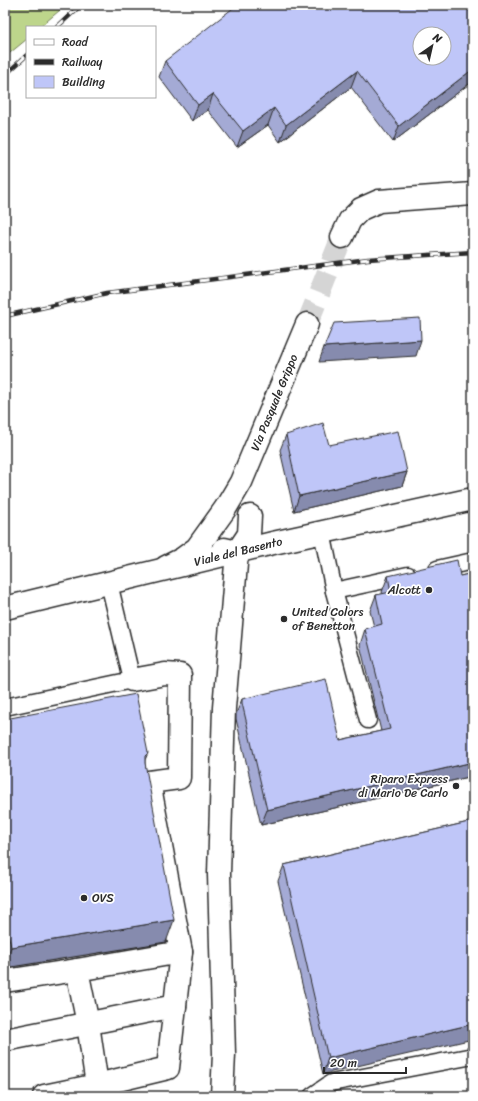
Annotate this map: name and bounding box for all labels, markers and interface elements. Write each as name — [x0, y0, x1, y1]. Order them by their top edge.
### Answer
legend — [26, 26, 156, 98]
north arrow — [412, 26, 452, 66]
text: N — [428, 28, 446, 48]
text: Road — [62, 31, 89, 53]
text: Railway — [62, 51, 103, 73]
text: Building — [62, 71, 105, 93]
street label: Via Pasquale Grippo — [244, 351, 304, 454]
street label: Viale del Basento — [192, 530, 284, 573]
place label: Alcott — [387, 579, 421, 601]
marker: Alcott — [424, 585, 434, 595]
place label: United Colors of Benetton — [292, 601, 363, 637]
marker: United Colors of Benetton — [279, 614, 289, 624]
place label: Riparo Express di Mario De Carlo — [358, 768, 448, 804]
marker: Riparo Express di Mario De Carlo — [451, 781, 461, 791]
place label: OVS — [92, 887, 114, 909]
marker: OVS — [79, 893, 89, 903]
scale bar — [324, 1049, 406, 1075]
text: 20 m — [330, 1052, 357, 1074]

